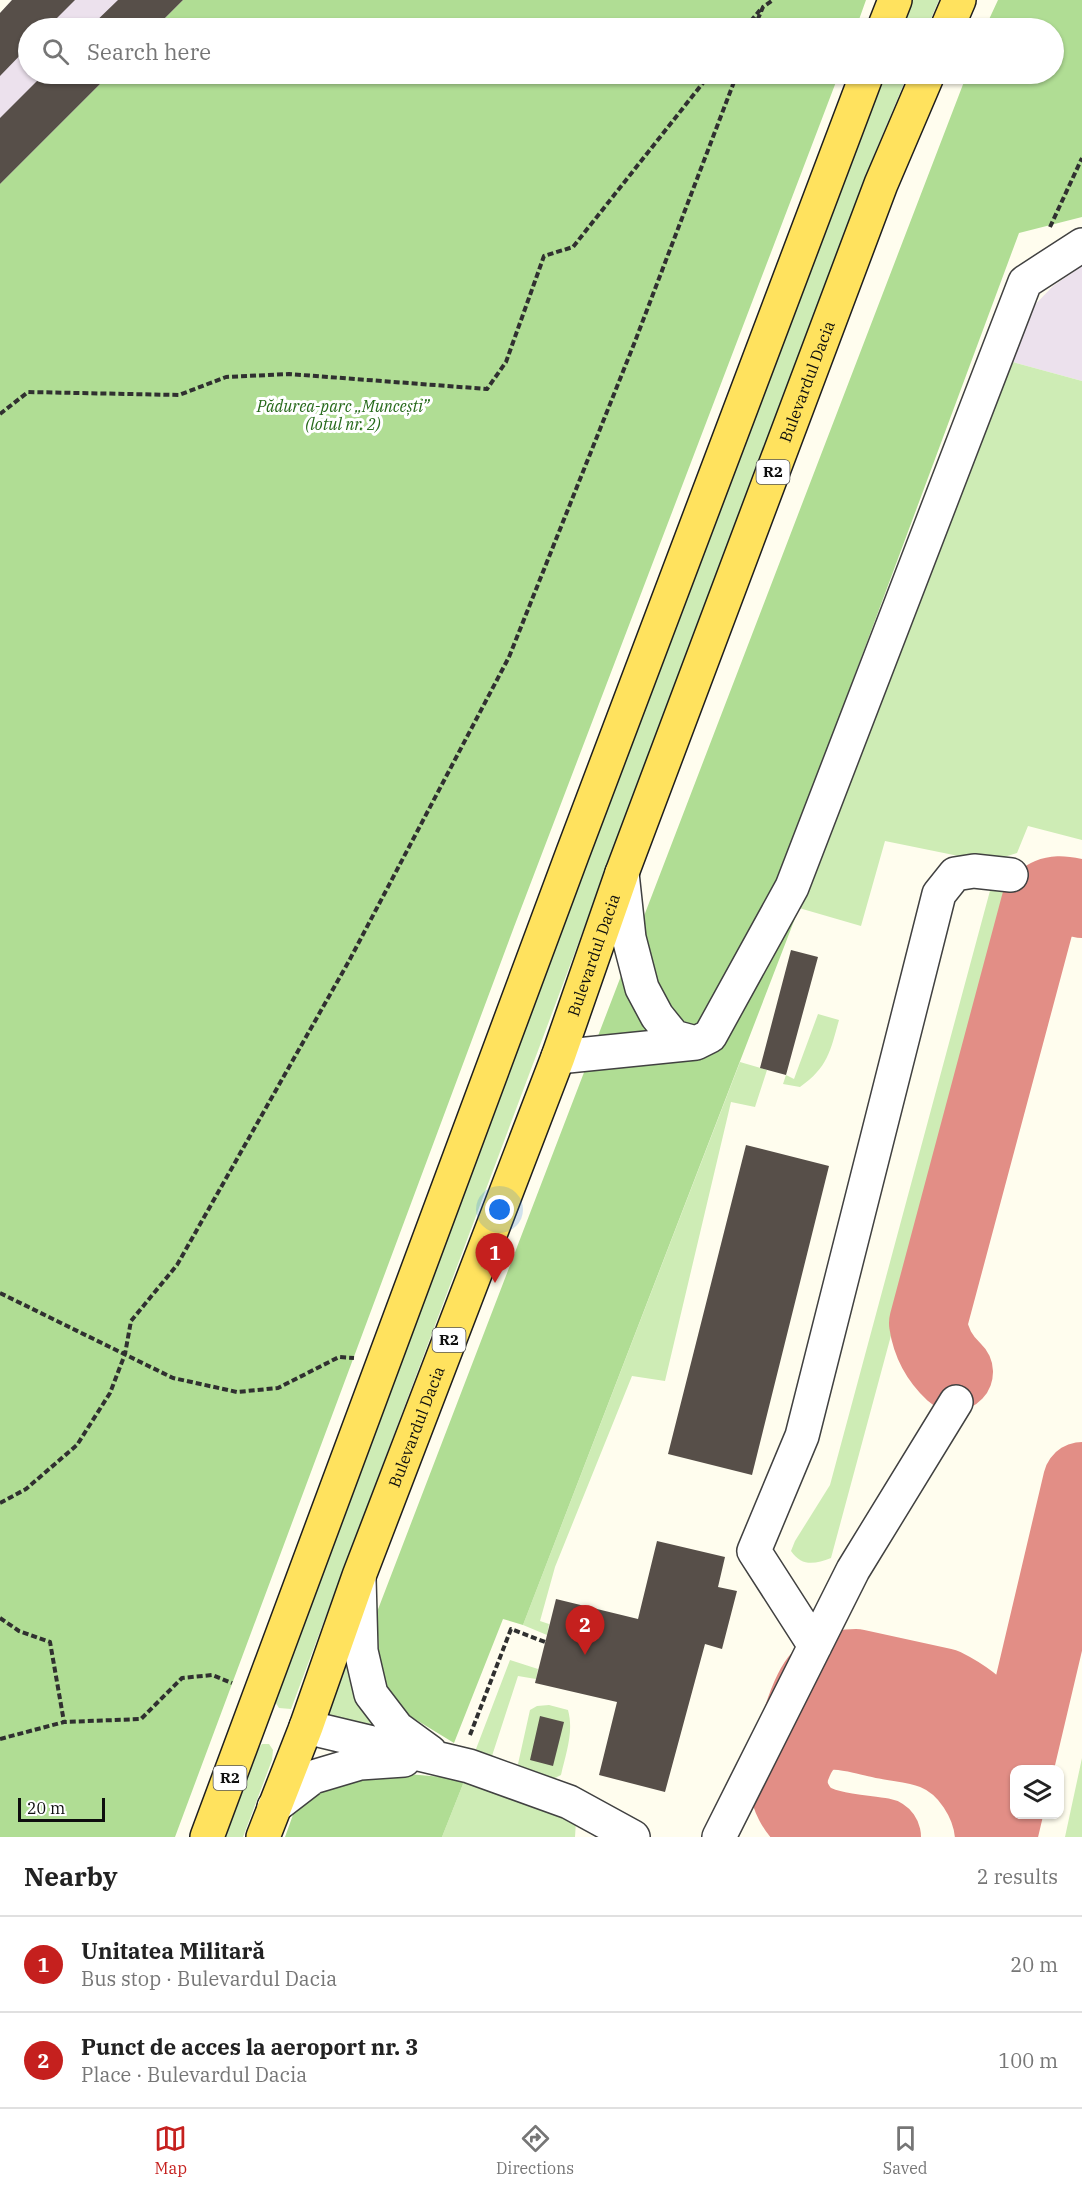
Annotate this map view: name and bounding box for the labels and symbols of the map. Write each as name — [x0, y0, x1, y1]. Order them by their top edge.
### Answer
street label: Bulevardul Dacia — [775, 318, 839, 445]
park label: Pădurea-parc „Muncești” (lotul nr. 2) — [256, 396, 430, 434]
road number: R2 — [756, 460, 790, 484]
street label: Bulevardul Dacia — [563, 891, 624, 1019]
your location — [485, 1195, 514, 1224]
pin: 1 — [476, 1234, 514, 1283]
road number: R2 — [432, 1328, 466, 1352]
street label: Bulevardul Dacia — [384, 1363, 449, 1490]
pin: 2 — [566, 1606, 604, 1655]
road number: R2 — [214, 1766, 246, 1790]
scale bar — [18, 1795, 105, 1822]

